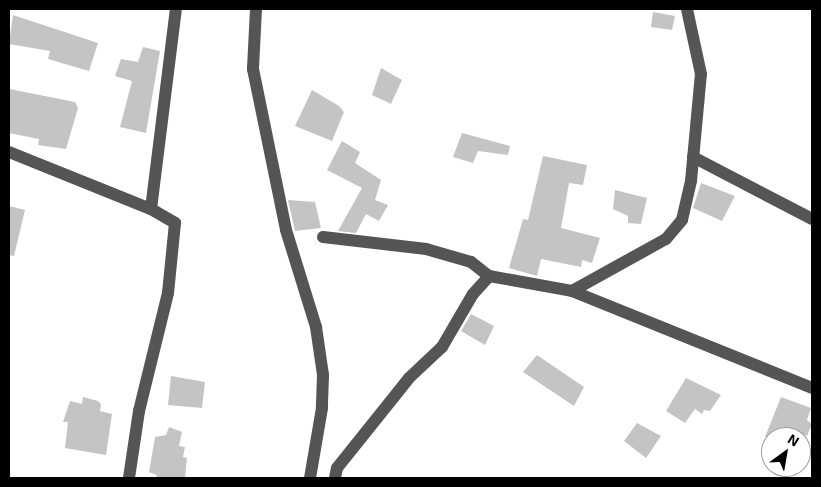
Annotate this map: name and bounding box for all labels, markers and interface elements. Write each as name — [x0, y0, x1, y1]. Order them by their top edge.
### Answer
north arrow — [761, 427, 811, 477]
text: N — [785, 430, 802, 450]

